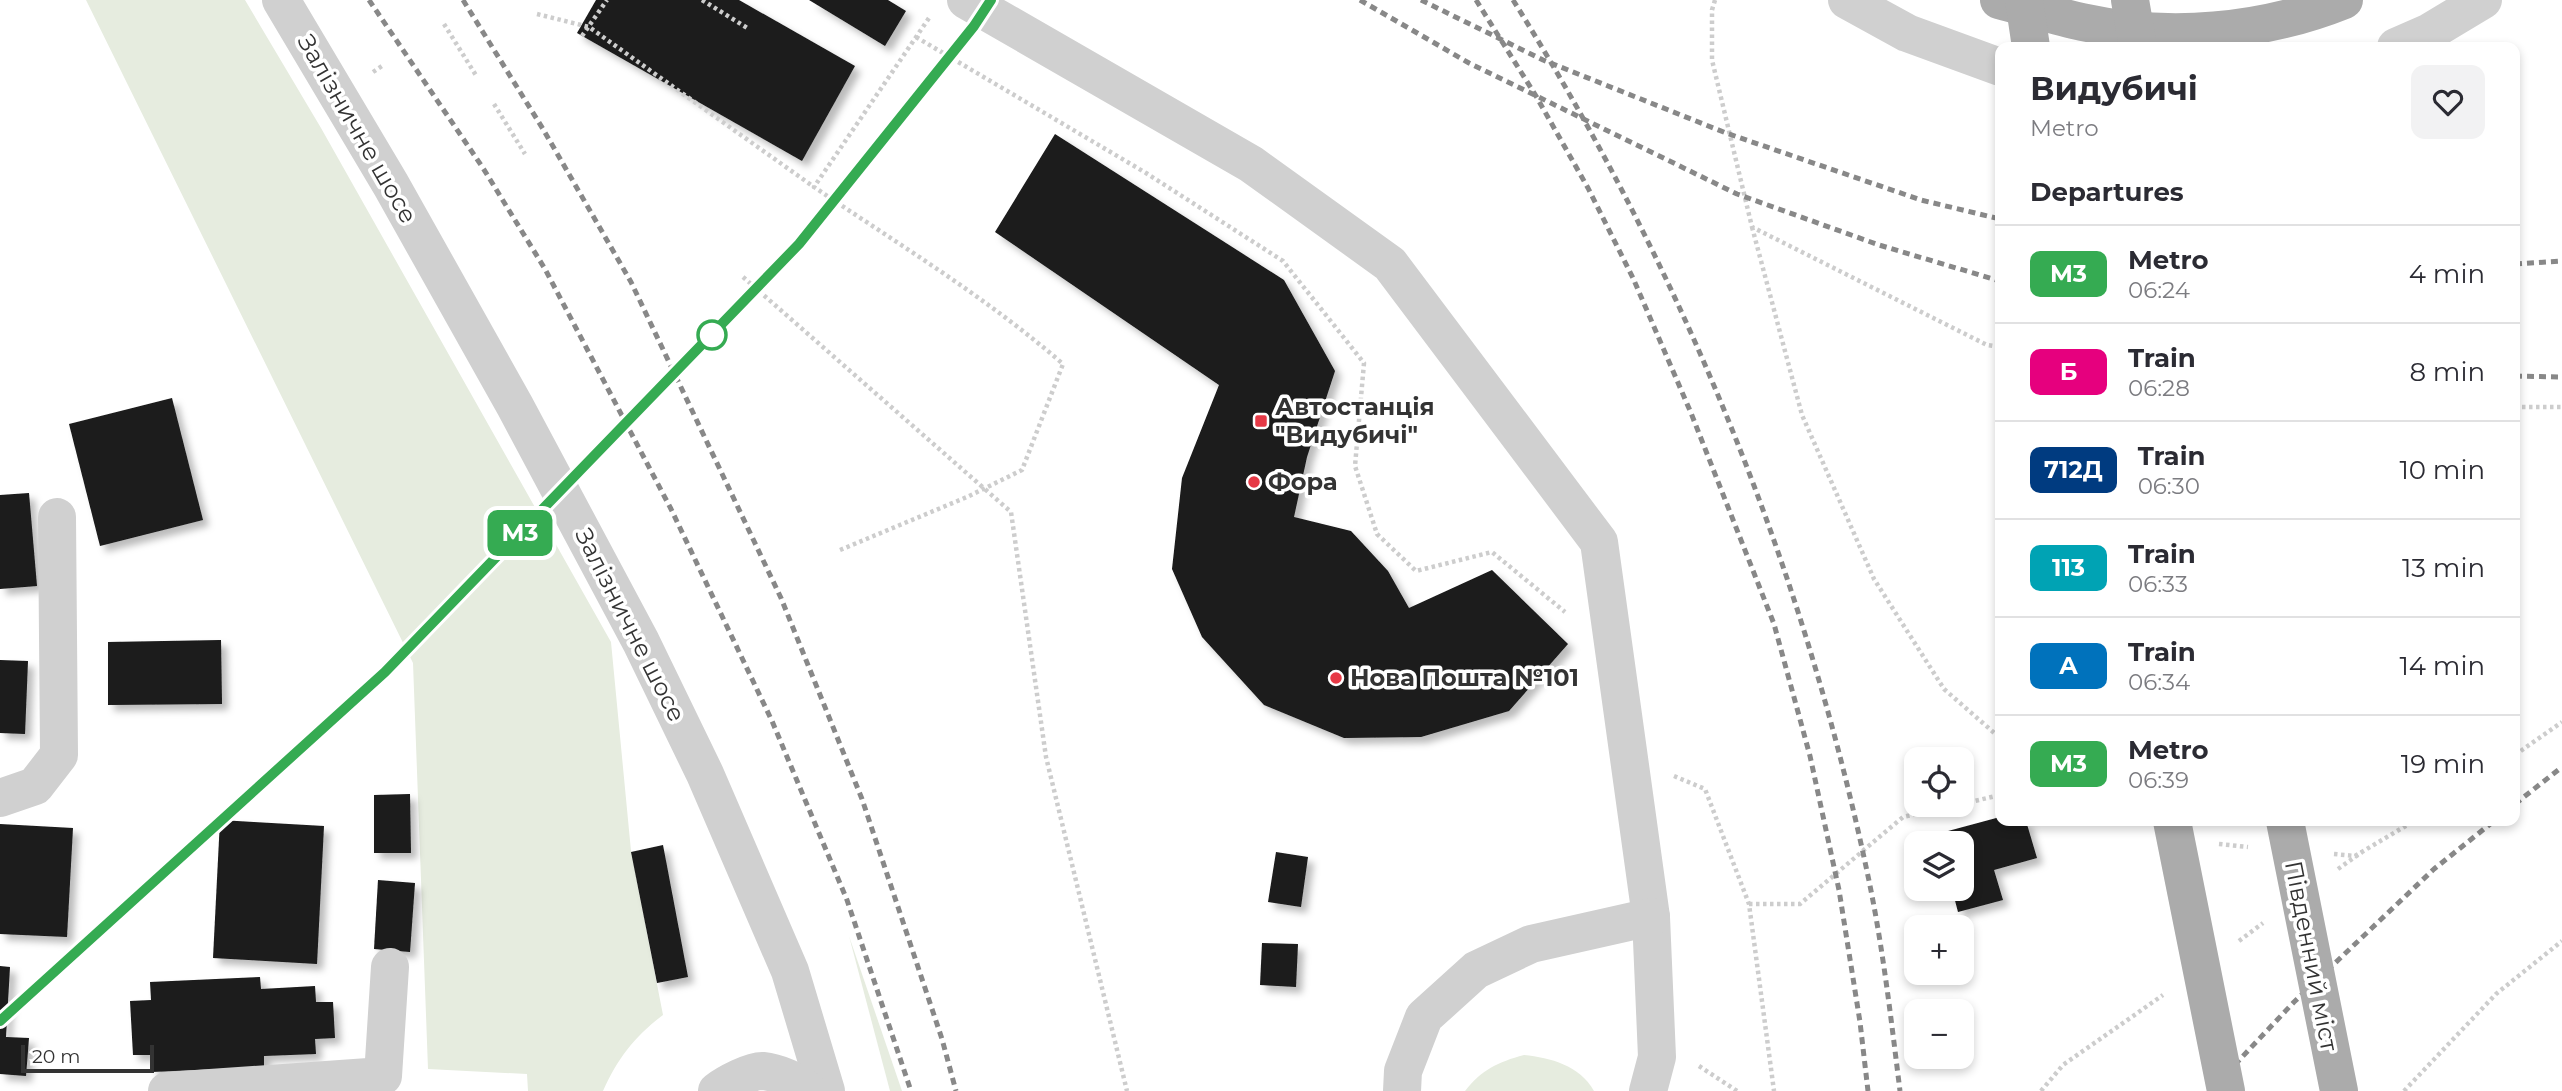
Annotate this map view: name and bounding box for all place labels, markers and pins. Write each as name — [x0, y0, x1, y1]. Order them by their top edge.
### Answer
unlabelled marker — [697, 320, 727, 350]
place label: Автостанція "Видубичі" — [1275, 392, 1435, 449]
marker: Автостанція "Видубичі" — [1253, 413, 1269, 429]
place label: Фора — [1268, 467, 1337, 496]
marker: Фора — [1246, 474, 1262, 490]
place label: Нова Пошта №101 — [1350, 663, 1579, 692]
marker: Нова Пошта №101 — [1328, 670, 1344, 686]

